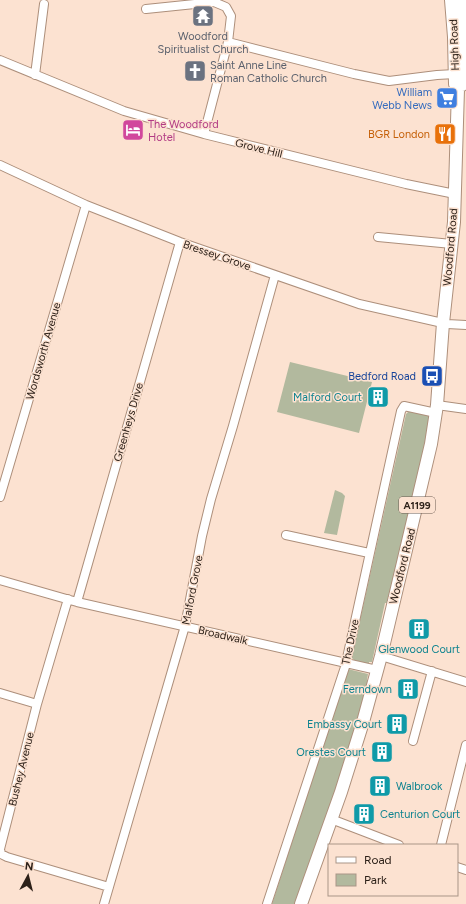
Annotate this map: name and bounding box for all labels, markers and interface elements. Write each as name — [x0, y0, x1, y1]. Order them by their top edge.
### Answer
temple icon: Woodford Spiritualist Church — [190, 3, 216, 29]
street label: High Road — [447, 19, 462, 71]
place label: Woodford Spiritualist Church — [158, 30, 248, 56]
church icon: Saint Anne Line Roman Catholic Church — [182, 58, 208, 84]
place label: Saint Anne Line Roman Catholic Church — [210, 59, 327, 85]
supermarket icon: William Webb News — [434, 85, 460, 111]
place label: William Webb News — [372, 86, 432, 112]
hotel icon: The Woodford Hotel — [120, 117, 146, 143]
place label: The Woodford Hotel — [148, 118, 219, 144]
restaurant icon: BGR London — [432, 121, 458, 147]
place label: BGR London — [368, 128, 430, 141]
street label: Grove Hill — [234, 136, 284, 161]
street label: Woodford Road — [441, 208, 460, 286]
street label: Bressey Grove — [181, 238, 253, 273]
street label: Wordsworth Avenue — [23, 301, 64, 401]
bus stop icon: Bedford Road — [419, 363, 445, 389]
place label: Bedford Road — [348, 370, 416, 383]
street label: Greenheys Drive — [111, 381, 146, 463]
building icon: Malford Court — [365, 384, 391, 410]
place label: Malford Court — [293, 391, 362, 404]
road number: A1199 — [399, 497, 435, 513]
street label: Woodford Road — [387, 527, 418, 606]
street label: Malford Grove — [179, 554, 206, 626]
building icon: Glenwood Court — [406, 616, 432, 642]
street label: The Drive — [339, 618, 362, 666]
street label: Broadwalk — [197, 623, 250, 648]
place label: Glenwood Court — [378, 643, 460, 656]
building icon: Ferndown — [395, 676, 421, 702]
place label: Ferndown — [343, 683, 392, 696]
building icon: Embassy Court — [384, 711, 410, 737]
place label: Embassy Court — [307, 718, 382, 731]
street label: Bushey Avenue — [6, 731, 37, 807]
building icon: Orestes Court — [369, 739, 395, 765]
place label: Orestes Court — [296, 746, 366, 759]
building icon: Walbrook — [367, 773, 393, 799]
place label: Walbrook — [396, 780, 443, 793]
building icon: Centurion Court — [351, 801, 377, 827]
place label: Centurion Court — [380, 808, 460, 821]
legend — [328, 844, 458, 896]
text: Road — [364, 853, 392, 867]
north arrow — [8, 856, 48, 896]
text: N — [24, 860, 34, 874]
text: Park — [364, 873, 387, 887]

